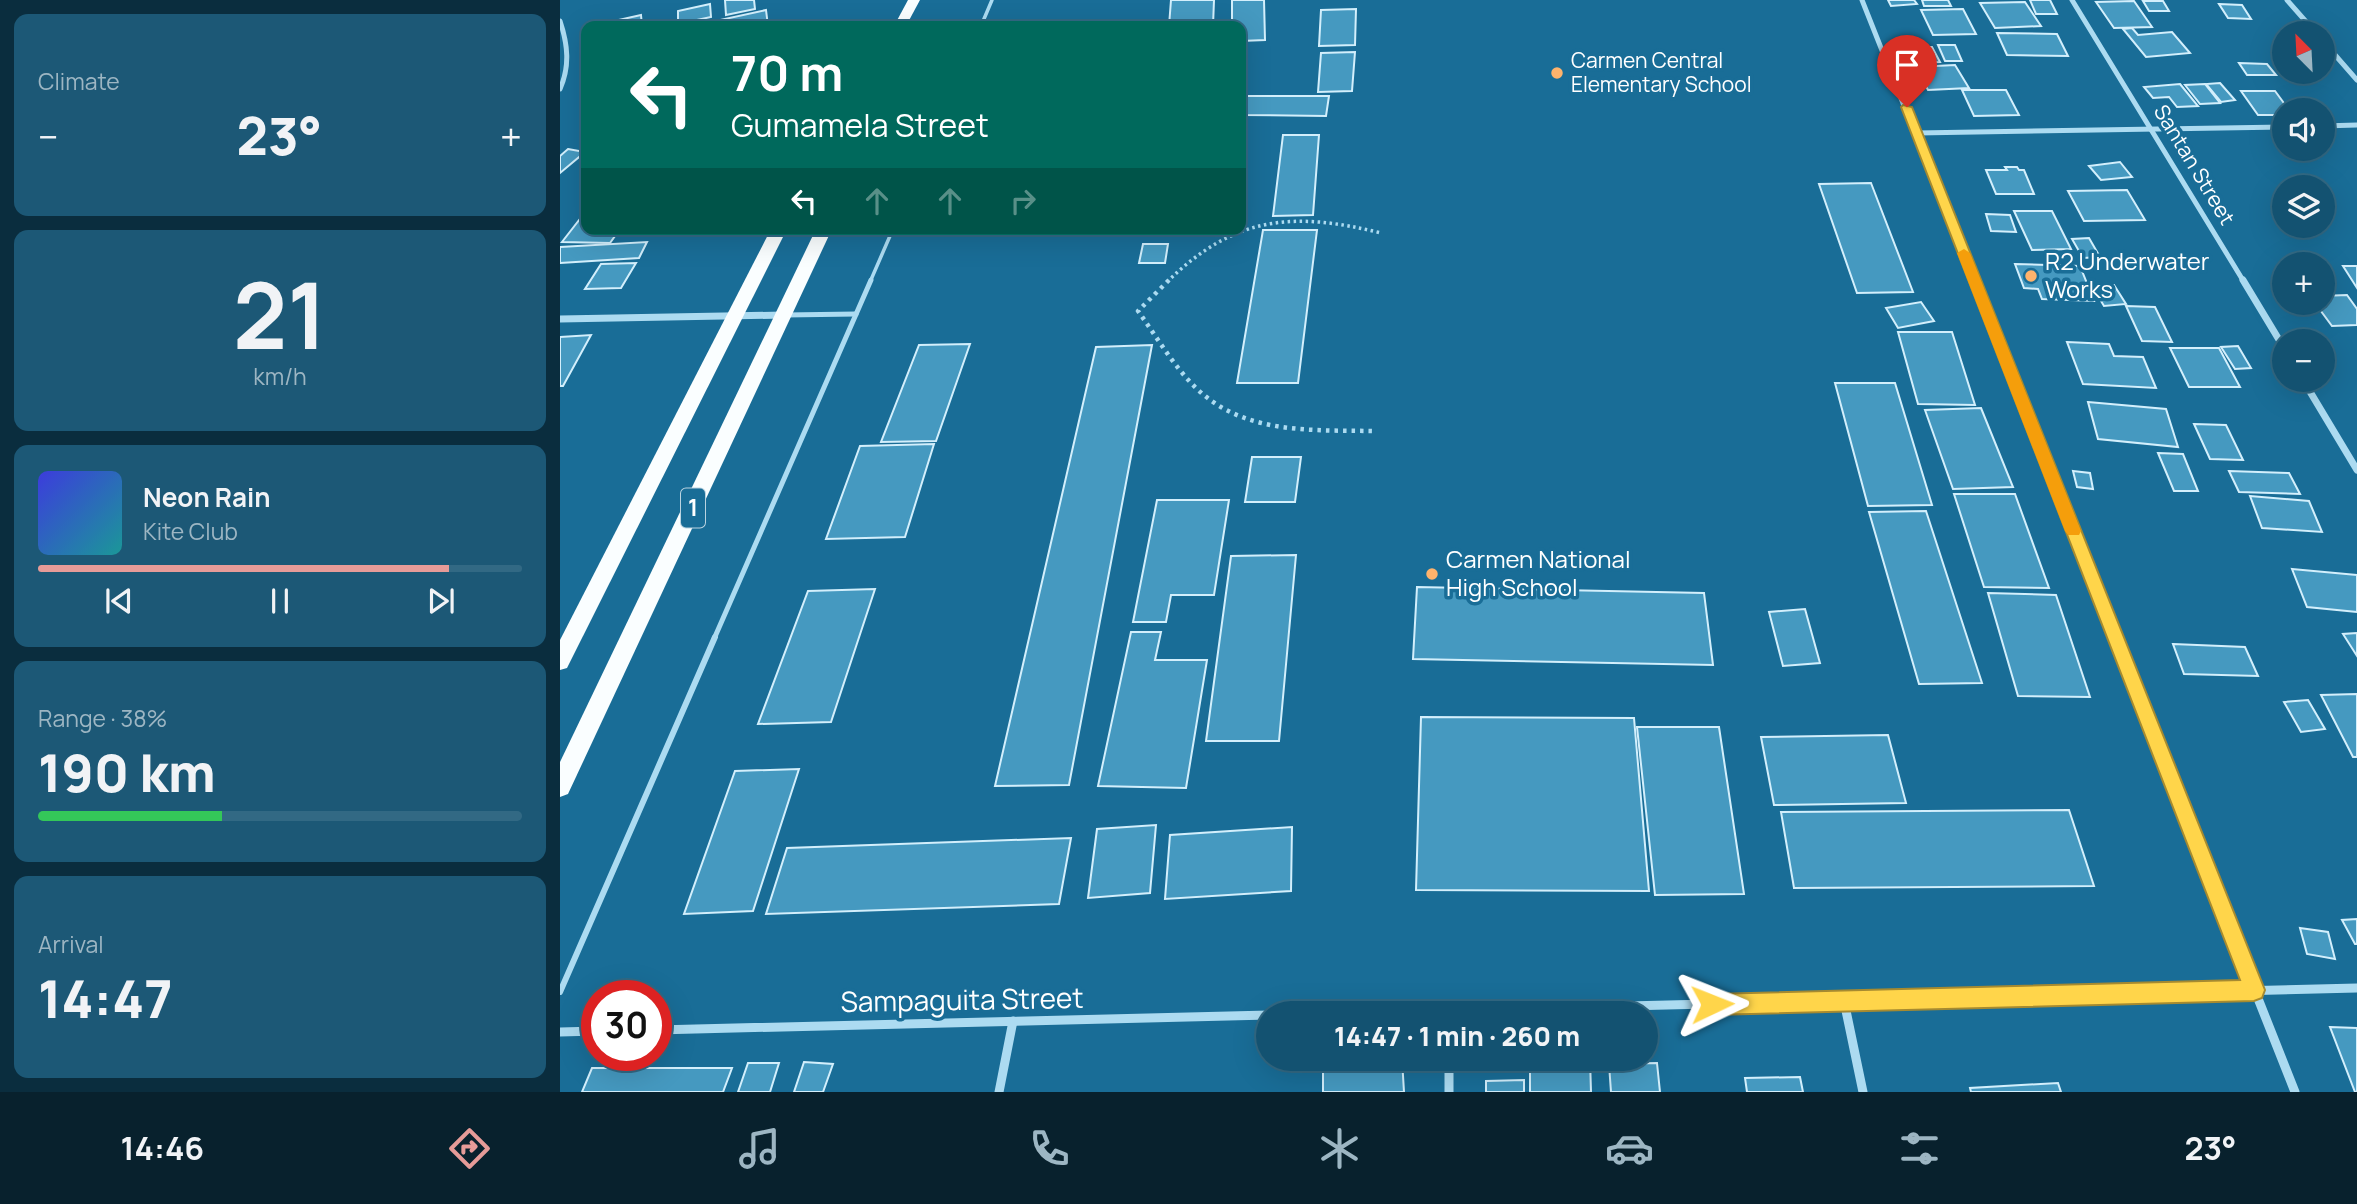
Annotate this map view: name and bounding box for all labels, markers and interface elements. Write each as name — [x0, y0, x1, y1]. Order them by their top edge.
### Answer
north arrow — [2272, 21, 2334, 84]
map controls — [2272, 21, 2335, 392]
pin — [1877, 35, 1937, 107]
text: 70 m — [731, 39, 843, 106]
place label: Carmen Central Elementary School — [1571, 46, 1752, 98]
icon: arrive — [1888, 46, 1926, 84]
icon: left — [616, 49, 707, 140]
text: Climate — [38, 65, 120, 97]
marker: Carmen Central Elementary School — [1549, 65, 1565, 81]
button: sound — [2272, 98, 2335, 161]
street label: Santan Street — [2148, 99, 2242, 230]
text: 23° — [237, 100, 322, 171]
text: Gumamela Street — [731, 103, 989, 147]
text: − — [38, 110, 59, 162]
text: + — [500, 110, 522, 162]
button: layers — [2272, 175, 2335, 238]
icon: left — [785, 182, 823, 220]
icon: ahead — [858, 182, 896, 220]
icon: ahead — [931, 182, 969, 220]
icon: right — [1004, 182, 1042, 220]
place label: R2 Underwater Works — [2045, 244, 2210, 305]
text: 21 — [233, 252, 327, 376]
button: + — [2272, 252, 2335, 315]
marker: R2 Underwater Works — [2023, 268, 2039, 284]
button: − — [2272, 329, 2335, 392]
text: km/h — [253, 360, 307, 392]
text: Neon Rain — [143, 479, 271, 515]
road number: 1 — [681, 488, 705, 528]
text: Kite Club — [143, 515, 238, 547]
place label: Carmen National High School — [1446, 542, 1631, 603]
marker: Carmen National High School — [1424, 566, 1440, 582]
icon: previous — [100, 582, 138, 620]
icon: pause — [261, 582, 299, 620]
icon: next — [422, 582, 460, 620]
text: Range · 38% — [38, 702, 167, 734]
text: 190 km — [38, 737, 216, 808]
text: Arrival — [38, 928, 104, 960]
text: 14:47 — [38, 963, 172, 1034]
position arrow — [1675, 967, 1749, 1041]
street label: Sampaguita Street — [840, 978, 1084, 1020]
speed limit sign: 30 — [581, 980, 672, 1071]
text: 14:47 · 1 min · 260 m — [1334, 1018, 1580, 1054]
icon: directions — [445, 1124, 494, 1173]
icon: music — [735, 1124, 784, 1173]
icon: phone — [1025, 1124, 1074, 1173]
icon: climate — [1315, 1124, 1364, 1173]
icon: car — [1605, 1124, 1654, 1173]
icon: filters — [1895, 1124, 1944, 1173]
text: 14:46 — [120, 1126, 204, 1170]
text: 23° — [2184, 1126, 2236, 1170]

